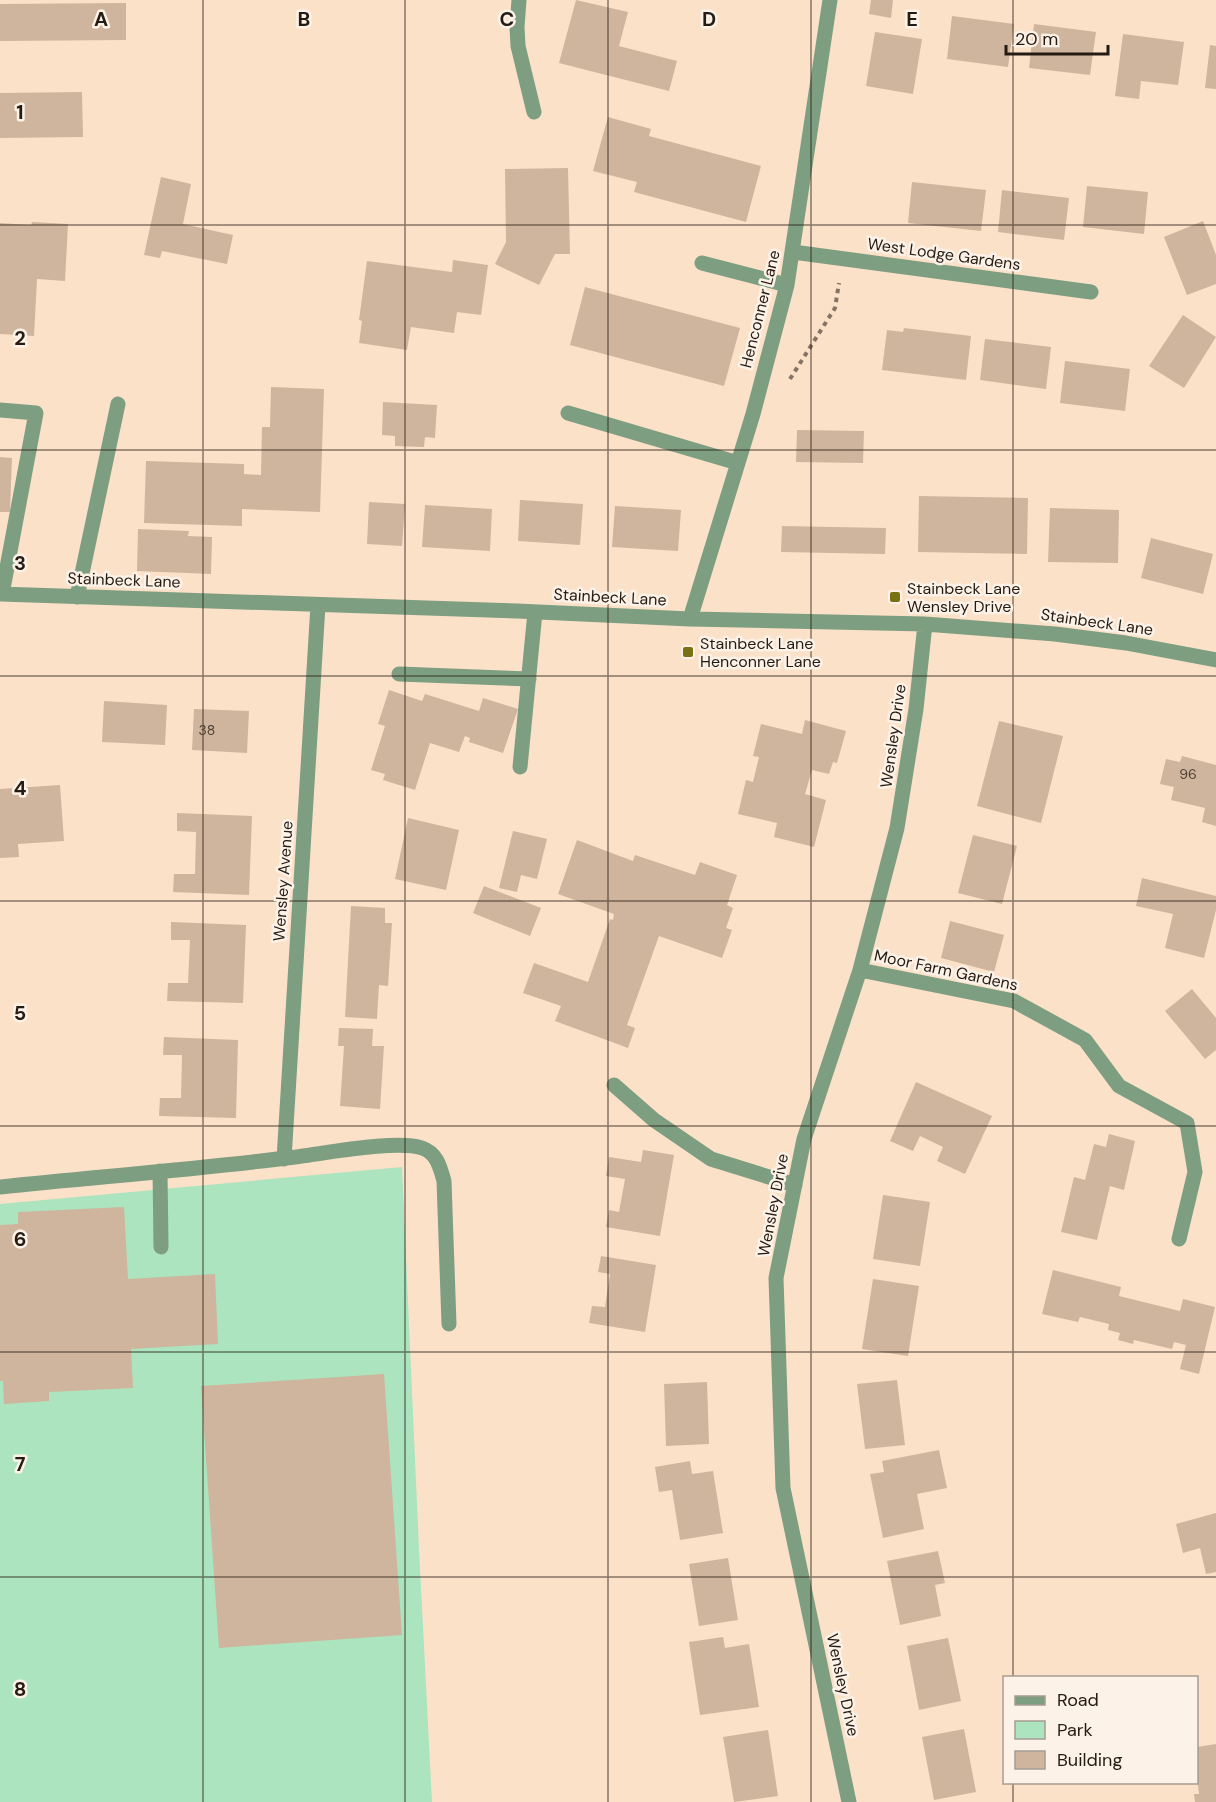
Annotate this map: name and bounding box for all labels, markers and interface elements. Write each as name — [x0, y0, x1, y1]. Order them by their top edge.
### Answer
text: A — [94, 6, 108, 32]
text: B — [298, 6, 310, 32]
text: C — [500, 6, 514, 32]
text: D — [702, 6, 716, 32]
text: E — [906, 6, 918, 32]
scale bar — [1006, 18, 1108, 56]
text: 20 m — [1015, 27, 1058, 51]
text: 1 — [16, 99, 24, 125]
street label: West Lodge Gardens — [866, 233, 1022, 275]
street label: Henconner Lane — [735, 248, 785, 370]
text: 2 — [14, 325, 26, 351]
text: 3 — [14, 550, 26, 576]
street label: Stainbeck Lane — [67, 568, 181, 592]
place label: Stainbeck Lane Wensley Drive — [907, 578, 1020, 617]
street label: Stainbeck Lane — [553, 584, 667, 610]
marker: Stainbeck Lane Wensley Drive — [888, 590, 902, 604]
street label: Stainbeck Lane — [1039, 604, 1155, 640]
place label: Stainbeck Lane Henconner Lane — [700, 633, 821, 672]
marker: Stainbeck Lane Henconner Lane — [681, 645, 695, 659]
street label: Wensley Drive — [875, 683, 911, 789]
house number: 38 — [199, 721, 215, 739]
house number: 96 — [1179, 765, 1197, 783]
text: 4 — [14, 775, 27, 801]
street label: Wensley Avenue — [268, 820, 298, 942]
street label: Moor Farm Gardens — [872, 944, 1020, 996]
text: 5 — [14, 1000, 26, 1026]
street label: Wensley Drive — [753, 1152, 793, 1258]
text: 6 — [14, 1226, 26, 1252]
text: 7 — [15, 1451, 26, 1477]
street label: Wensley Drive — [822, 1632, 864, 1738]
text: 8 — [14, 1676, 26, 1702]
legend — [1003, 1676, 1198, 1784]
text: Road — [1057, 1688, 1099, 1712]
text: Park — [1057, 1718, 1093, 1742]
text: Building — [1057, 1748, 1122, 1772]

